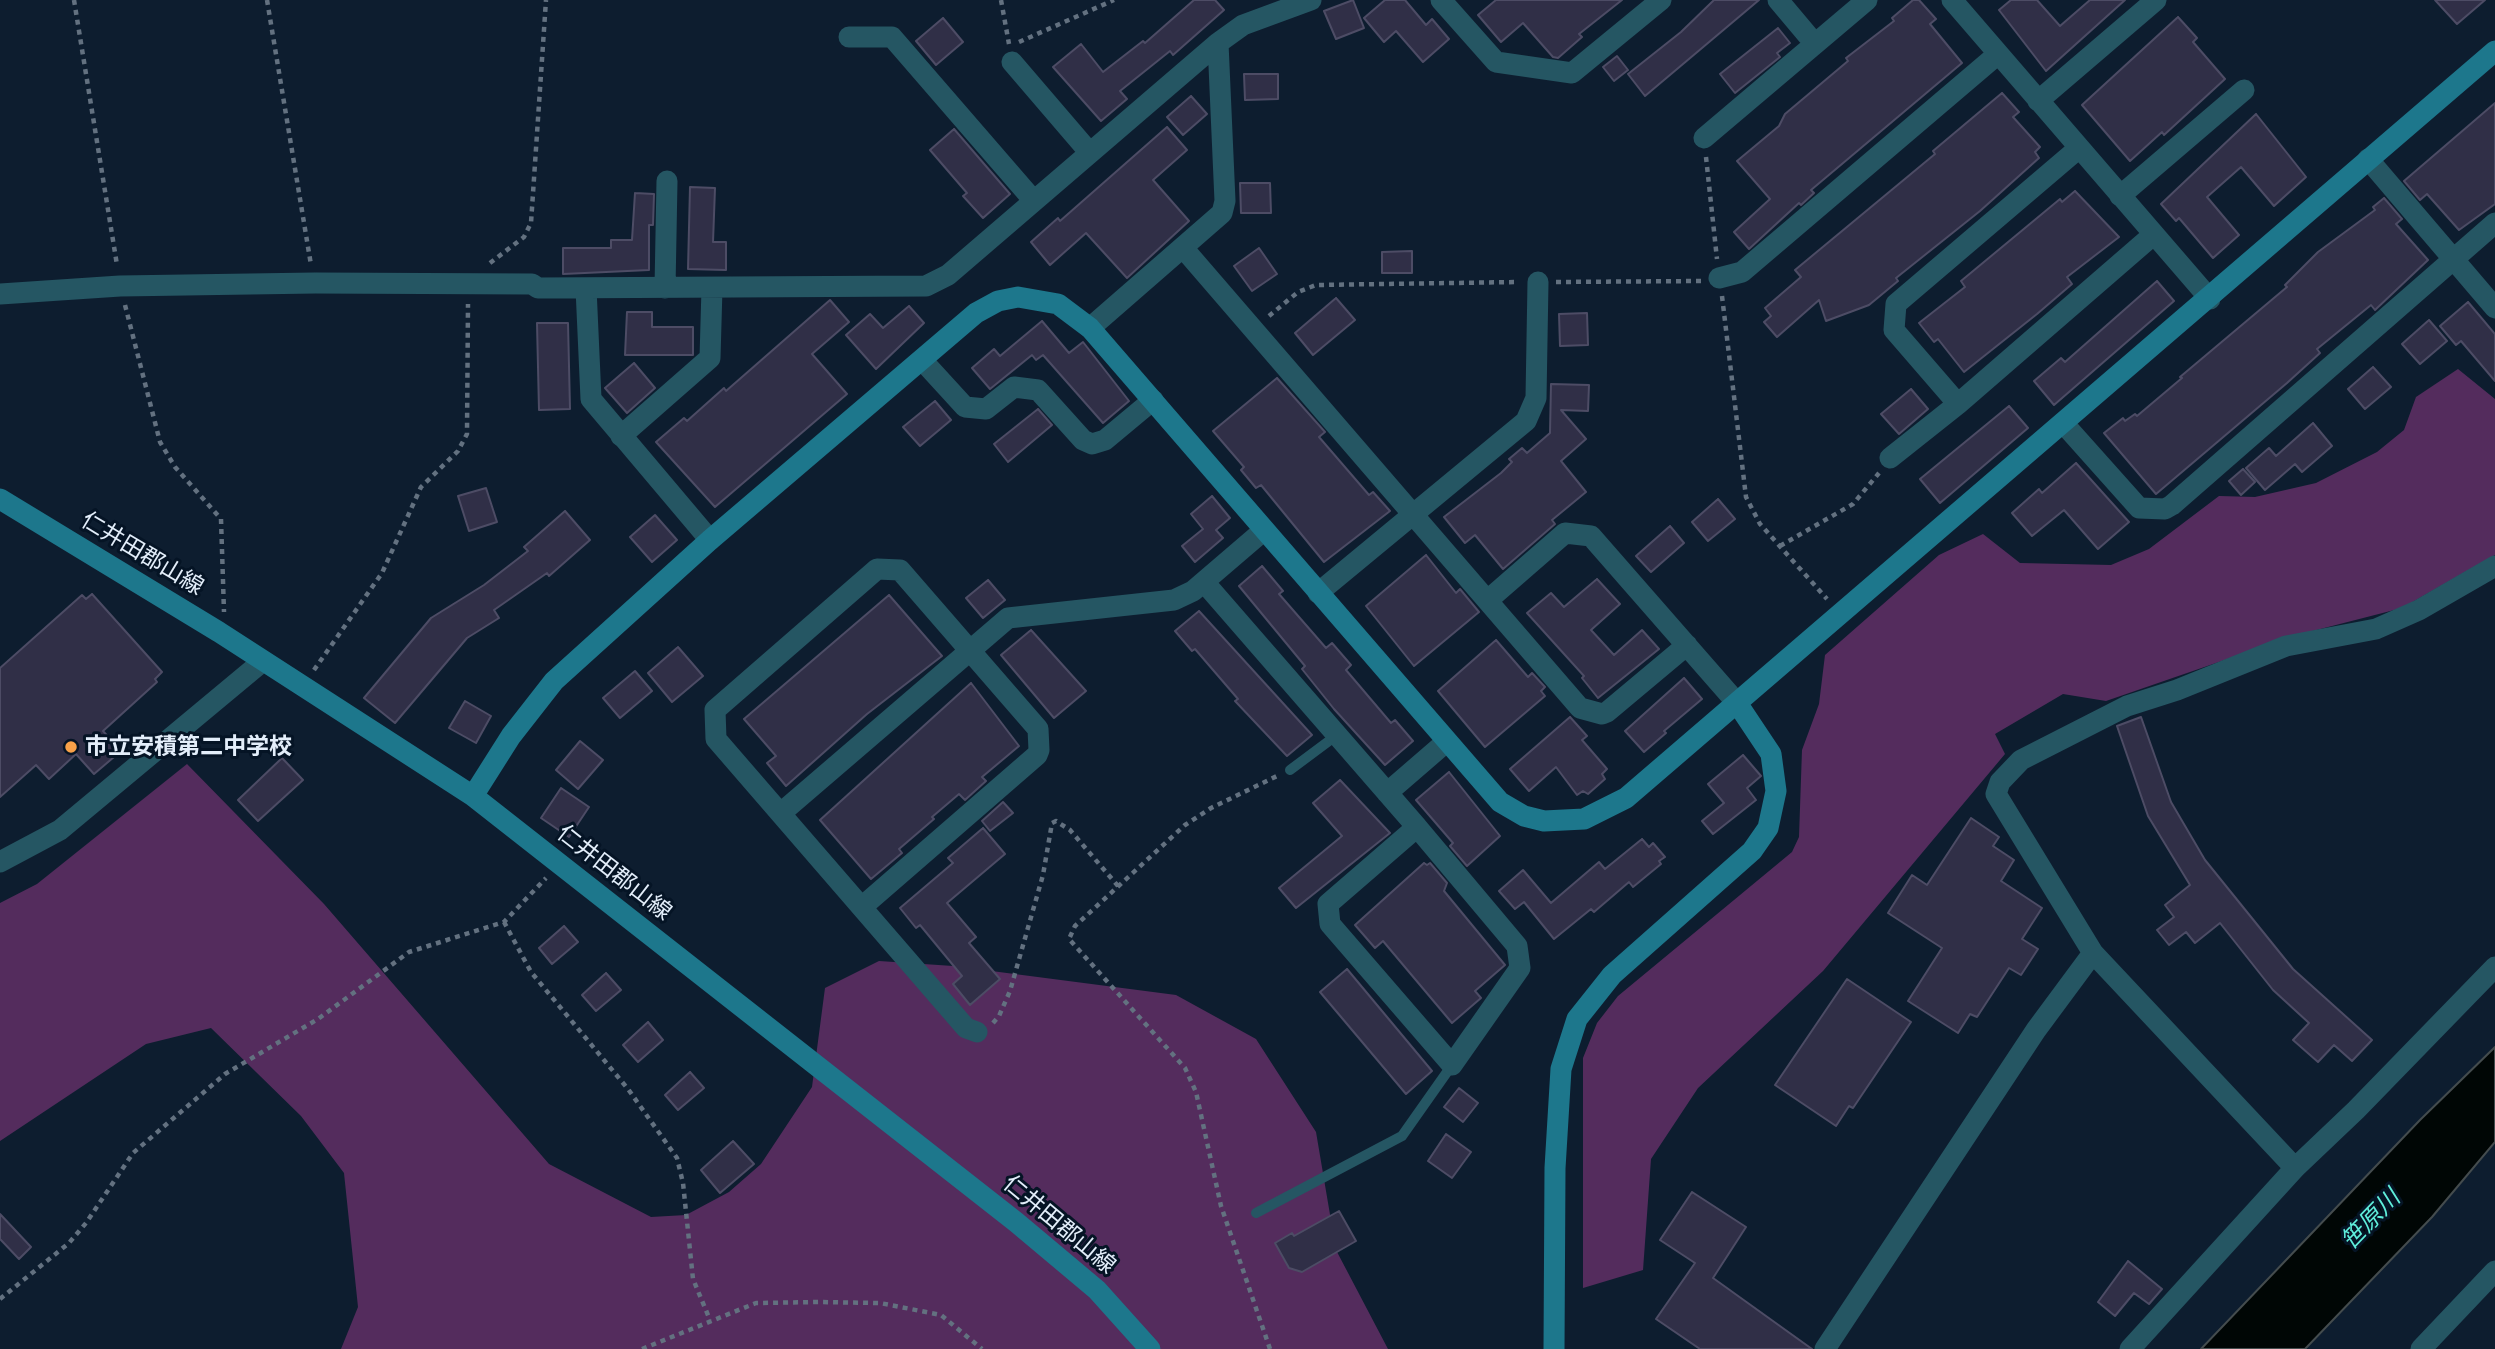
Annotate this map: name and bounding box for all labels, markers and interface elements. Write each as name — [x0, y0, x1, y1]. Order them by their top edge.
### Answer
street label: 仁井田郡山線 — [76, 507, 208, 601]
place label: 市立安積第二中学校 — [85, 733, 292, 761]
marker: 市立安積第二中学校 — [63, 739, 79, 755]
street label: 仁井田郡山線 — [551, 820, 677, 926]
street label: 仁井田郡山線 — [997, 1170, 1121, 1280]
water label: 笹原川 — [2336, 1184, 2406, 1256]

